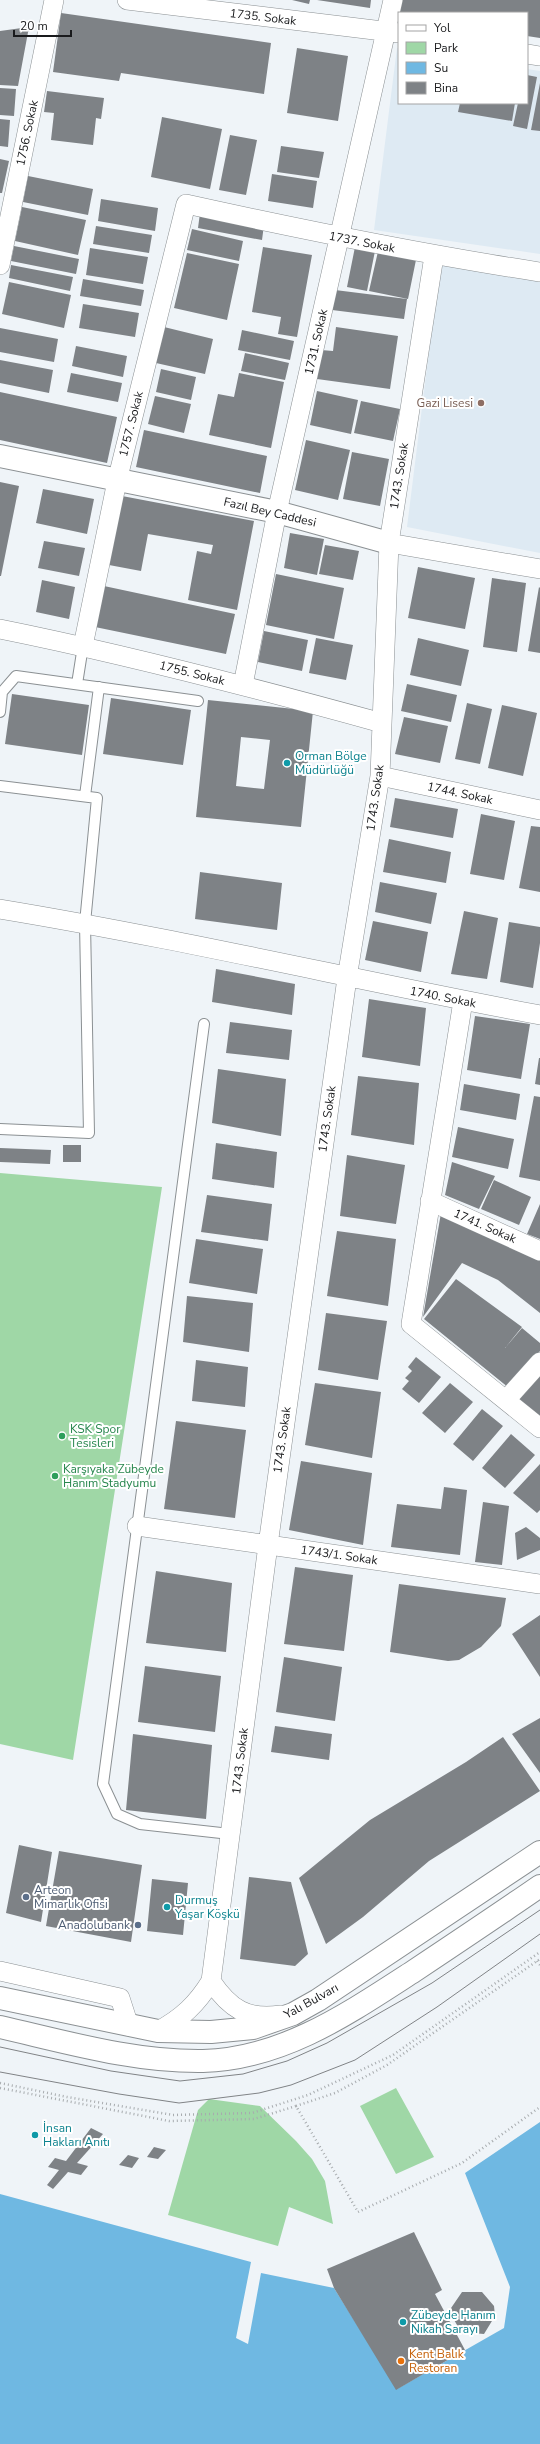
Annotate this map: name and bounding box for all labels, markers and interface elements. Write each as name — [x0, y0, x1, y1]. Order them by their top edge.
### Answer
street label: 1735. Sokak — [229, 5, 298, 29]
scale bar — [14, 12, 71, 38]
legend — [398, 12, 528, 104]
text: 20 m — [20, 18, 48, 34]
text: Yol — [433, 20, 451, 36]
text: Park — [434, 40, 459, 56]
text: Su — [434, 60, 448, 76]
text: Bina — [434, 80, 458, 96]
street label: 1756. Sokak — [12, 98, 42, 167]
street label: 1737. Sokak — [328, 228, 397, 256]
street label: 1731. Sokak — [301, 307, 332, 376]
street label: 1757. Sokak — [115, 389, 147, 458]
place label: Gazi Lisesi — [416, 395, 473, 411]
marker: Gazi Lisesi — [476, 398, 486, 408]
street label: 1743. Sokak — [386, 441, 412, 510]
street label: Fazıl Bey Caddesi — [222, 494, 318, 530]
street label: 1755. Sokak — [158, 657, 227, 689]
place label: Orman Bölge Müdürlüğü — [295, 748, 367, 778]
marker: Orman Bölge Müdürlüğü — [282, 758, 292, 768]
street label: 1743. Sokak — [362, 763, 388, 832]
street label: 1744. Sokak — [426, 778, 495, 808]
street label: 1740. Sokak — [409, 983, 478, 1011]
street label: 1743. Sokak — [314, 1084, 340, 1153]
street label: 1741. Sokak — [451, 1205, 520, 1247]
street label: 1743. Sokak — [269, 1405, 295, 1474]
place label: KSK Spor Tesisleri — [70, 1421, 121, 1451]
marker: KSK Spor Tesisleri — [57, 1431, 67, 1441]
place label: Karşıyaka Zübeyde Hanım Stadyumu — [63, 1461, 164, 1491]
marker: Karşıyaka Zübeyde Hanım Stadyumu — [50, 1471, 60, 1481]
street label: 1743/1. Sokak — [299, 1542, 380, 1568]
street label: 1743. Sokak — [228, 1726, 252, 1795]
place label: Arteon Mimarlık Ofisi — [34, 1882, 108, 1912]
marker: Arteon Mimarlık Ofisi — [21, 1892, 31, 1902]
place label: Durmuş Yaşar Köşkü — [174, 1892, 240, 1922]
marker: Durmuş Yaşar Köşkü — [162, 1902, 172, 1912]
place label: Anadolubank — [58, 1917, 131, 1933]
marker: Anadolubank — [133, 1920, 143, 1930]
street label: Yalı Bulvarı — [280, 1980, 341, 2023]
place label: İnsan Hakları Anıtı — [43, 2120, 110, 2150]
marker: İnsan Hakları Anıtı — [30, 2130, 40, 2140]
place label: Zübeyde Hanım Nikah Sarayı — [411, 2307, 496, 2337]
marker: Zübeyde Hanım Nikah Sarayı — [398, 2317, 408, 2327]
place label: Kent Balık Restoran — [409, 2346, 465, 2376]
marker: Kent Balık Restoran — [396, 2356, 406, 2366]

